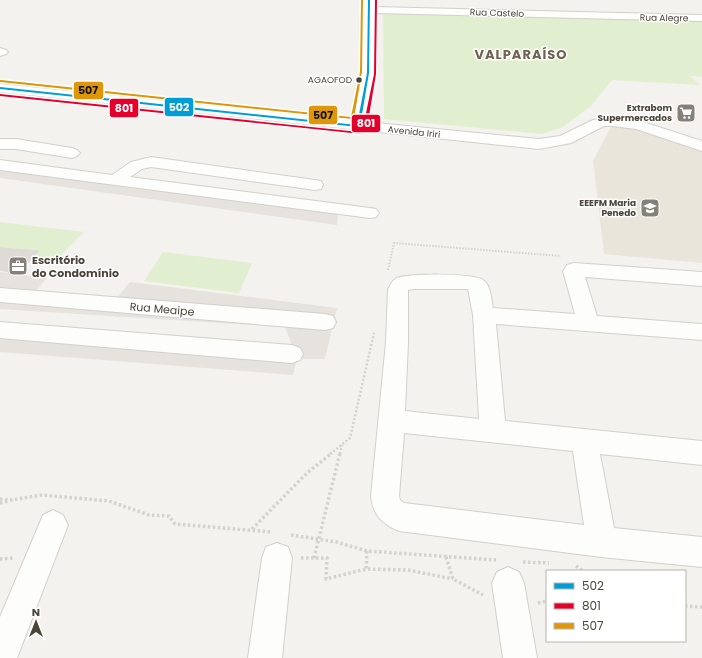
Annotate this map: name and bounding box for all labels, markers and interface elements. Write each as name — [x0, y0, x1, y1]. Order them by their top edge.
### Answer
street label: Rua Castelo — [470, 6, 525, 20]
street label: Rua Alegre — [640, 12, 689, 24]
district label: VALPARAÍSO — [474, 45, 568, 64]
place label: AGAOFOD — [308, 74, 352, 86]
marker: AGAOFOD — [354, 75, 364, 85]
line badge: 507 — [73, 81, 104, 100]
text: 507 — [78, 82, 98, 98]
line badge: 502 — [164, 97, 194, 117]
line badge: 801 — [109, 98, 139, 118]
text: 502 — [169, 99, 189, 115]
text: 801 — [115, 100, 133, 116]
place label: Extrabom Supermercados — [598, 102, 672, 124]
supermarket icon: Extrabom Supermercados — [675, 102, 697, 124]
line badge: 507 — [308, 105, 338, 125]
text: 507 — [313, 107, 333, 123]
line badge: 801 — [351, 114, 381, 133]
text: 801 — [357, 115, 375, 131]
street label: Avenida Iriri — [387, 123, 441, 141]
place label: EEEFM Maria Penedo — [579, 197, 636, 219]
school or university icon: EEEFM Maria Penedo — [639, 197, 661, 219]
place label: Escritório do Condomínio — [32, 252, 119, 281]
office icon: Escritório do Condomínio — [7, 255, 29, 277]
street label: Rua Meaipe — [129, 298, 195, 320]
legend — [546, 570, 686, 642]
text: 502 — [582, 577, 604, 594]
text: 801 — [582, 597, 601, 614]
north arrow — [16, 602, 56, 642]
text: N — [32, 604, 40, 620]
text: 507 — [582, 617, 604, 634]

